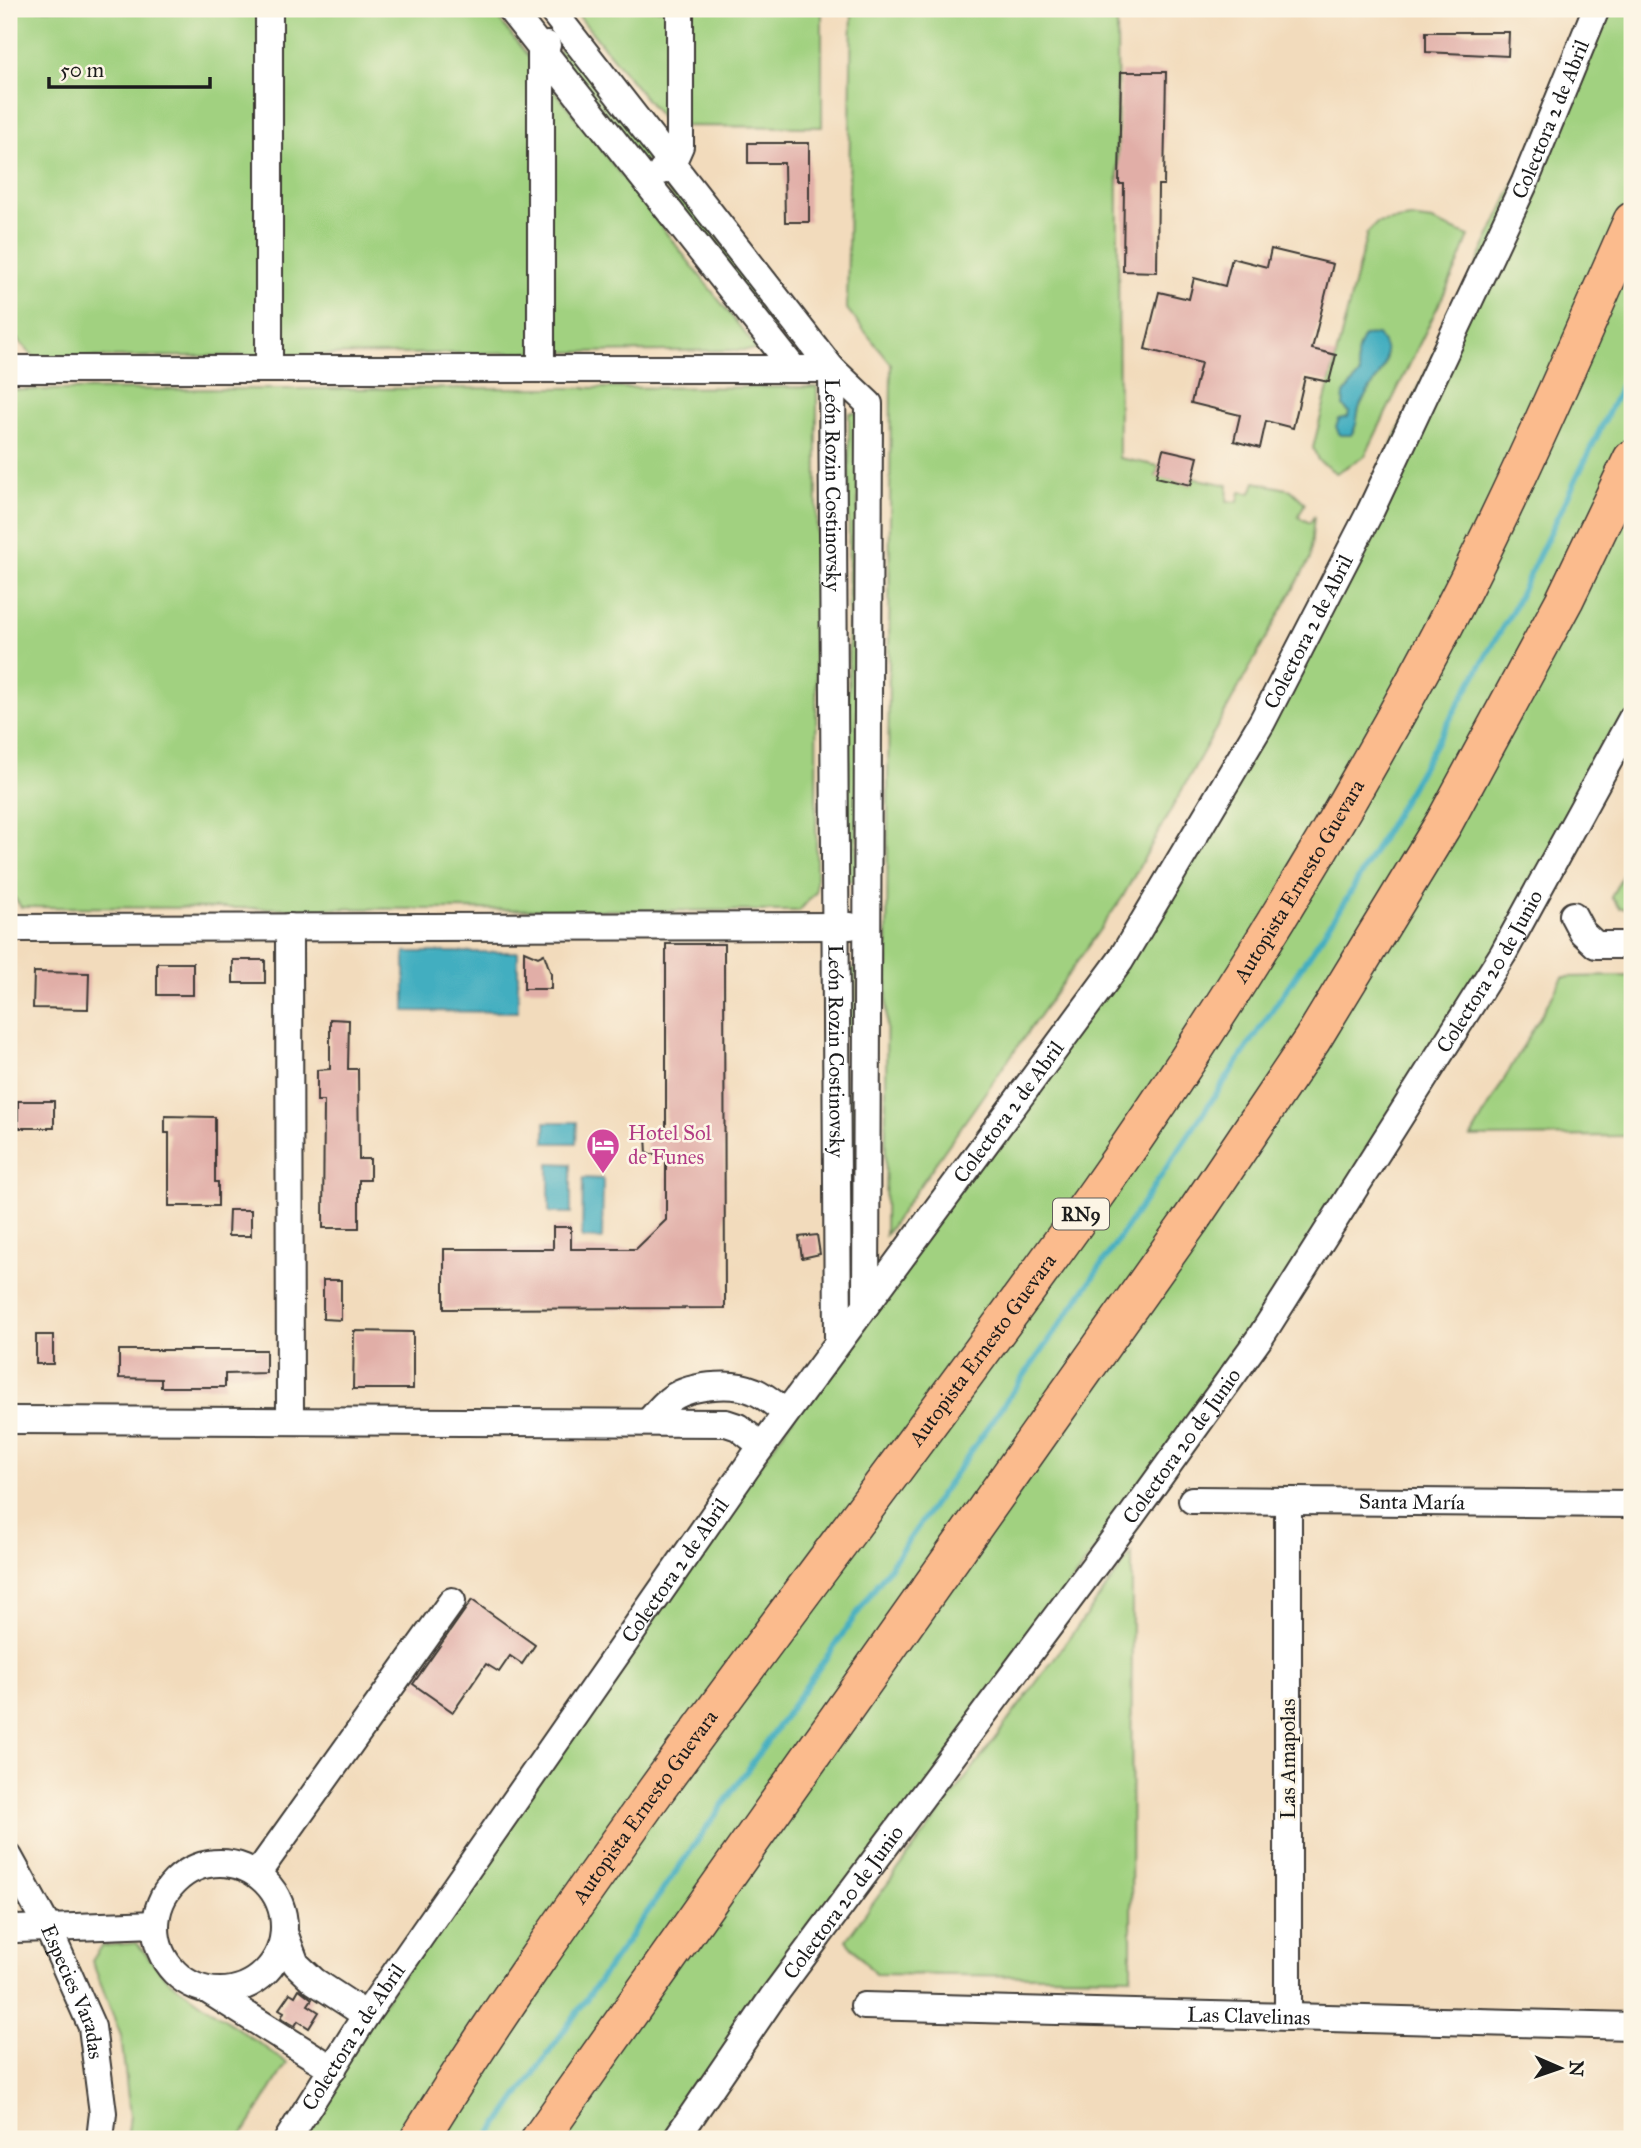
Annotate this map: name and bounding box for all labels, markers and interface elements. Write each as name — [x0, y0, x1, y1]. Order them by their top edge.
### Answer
street label: Colectora 2 de Abril — [1506, 36, 1595, 203]
scale bar — [49, 46, 210, 90]
text: 50 m — [60, 57, 105, 83]
street label: León Rozin Costinovsky — [819, 378, 846, 593]
street label: Colectora 2 de Abril — [1258, 550, 1359, 713]
street label: Autopista Ernesto Guevara — [1227, 775, 1370, 988]
street label: Colectora 20 de Junio — [1431, 885, 1549, 1058]
street label: León Rozin Costinovsky — [823, 944, 850, 1159]
street label: Colectora 2 de Abril — [948, 1036, 1070, 1188]
place label: Hotel Sol de Funes — [628, 1120, 712, 1170]
hotel icon: Hotel Sol de Funes — [584, 1126, 622, 1175]
road number: RN9 — [1053, 1198, 1109, 1230]
street label: Autopista Ernesto Guevara — [903, 1248, 1062, 1452]
street label: Colectora 20 de Junio — [1117, 1363, 1247, 1529]
street label: Santa María — [1359, 1489, 1465, 1515]
street label: Colectora 2 de Abril — [616, 1493, 735, 1648]
street label: Las Amapolas — [1275, 1699, 1301, 1819]
street label: Autopista Ernesto Guevara — [566, 1705, 724, 1909]
street label: Colectora 20 de Junio — [777, 1820, 909, 1984]
street label: Especies Varadas — [35, 1920, 109, 2061]
street label: Colectora 2 de Abril — [296, 1958, 411, 2115]
street label: Las Clavelinas — [1187, 2001, 1311, 2031]
north arrow — [1526, 2032, 1596, 2102]
text: N — [1565, 2060, 1588, 2077]

